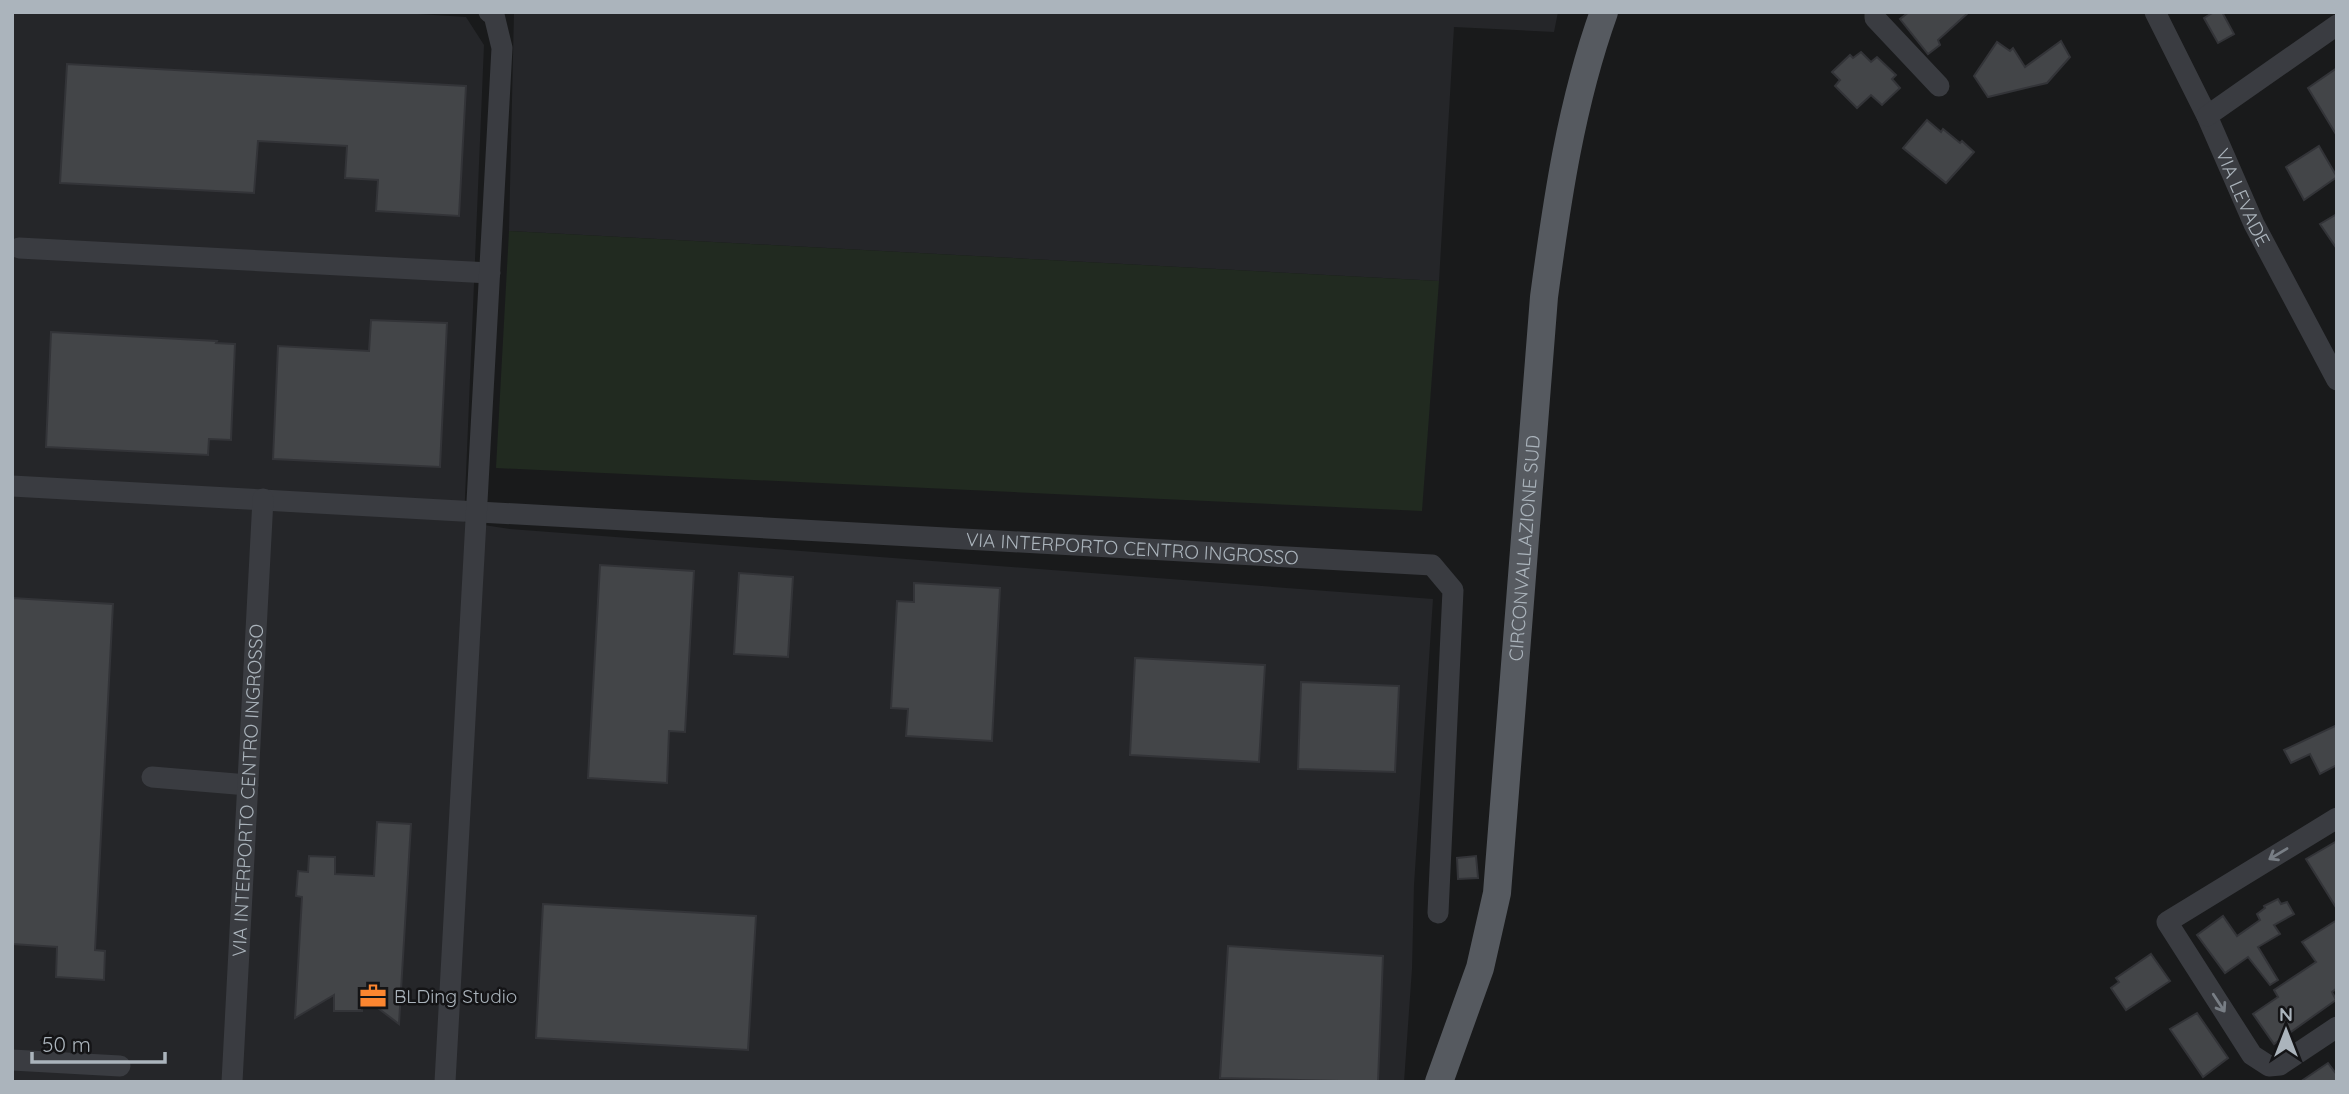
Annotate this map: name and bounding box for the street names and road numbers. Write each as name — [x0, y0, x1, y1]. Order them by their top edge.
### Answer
street label: VIA LEVADE — [2211, 145, 2276, 250]
street label: CIRCONVALLAZIONE SUD — [1503, 434, 1545, 662]
street label: VIA INTERPORTO CENTRO INGROSSO — [965, 527, 1299, 570]
street label: VIA INTERPORTO CENTRO INGROSSO — [227, 623, 268, 958]

